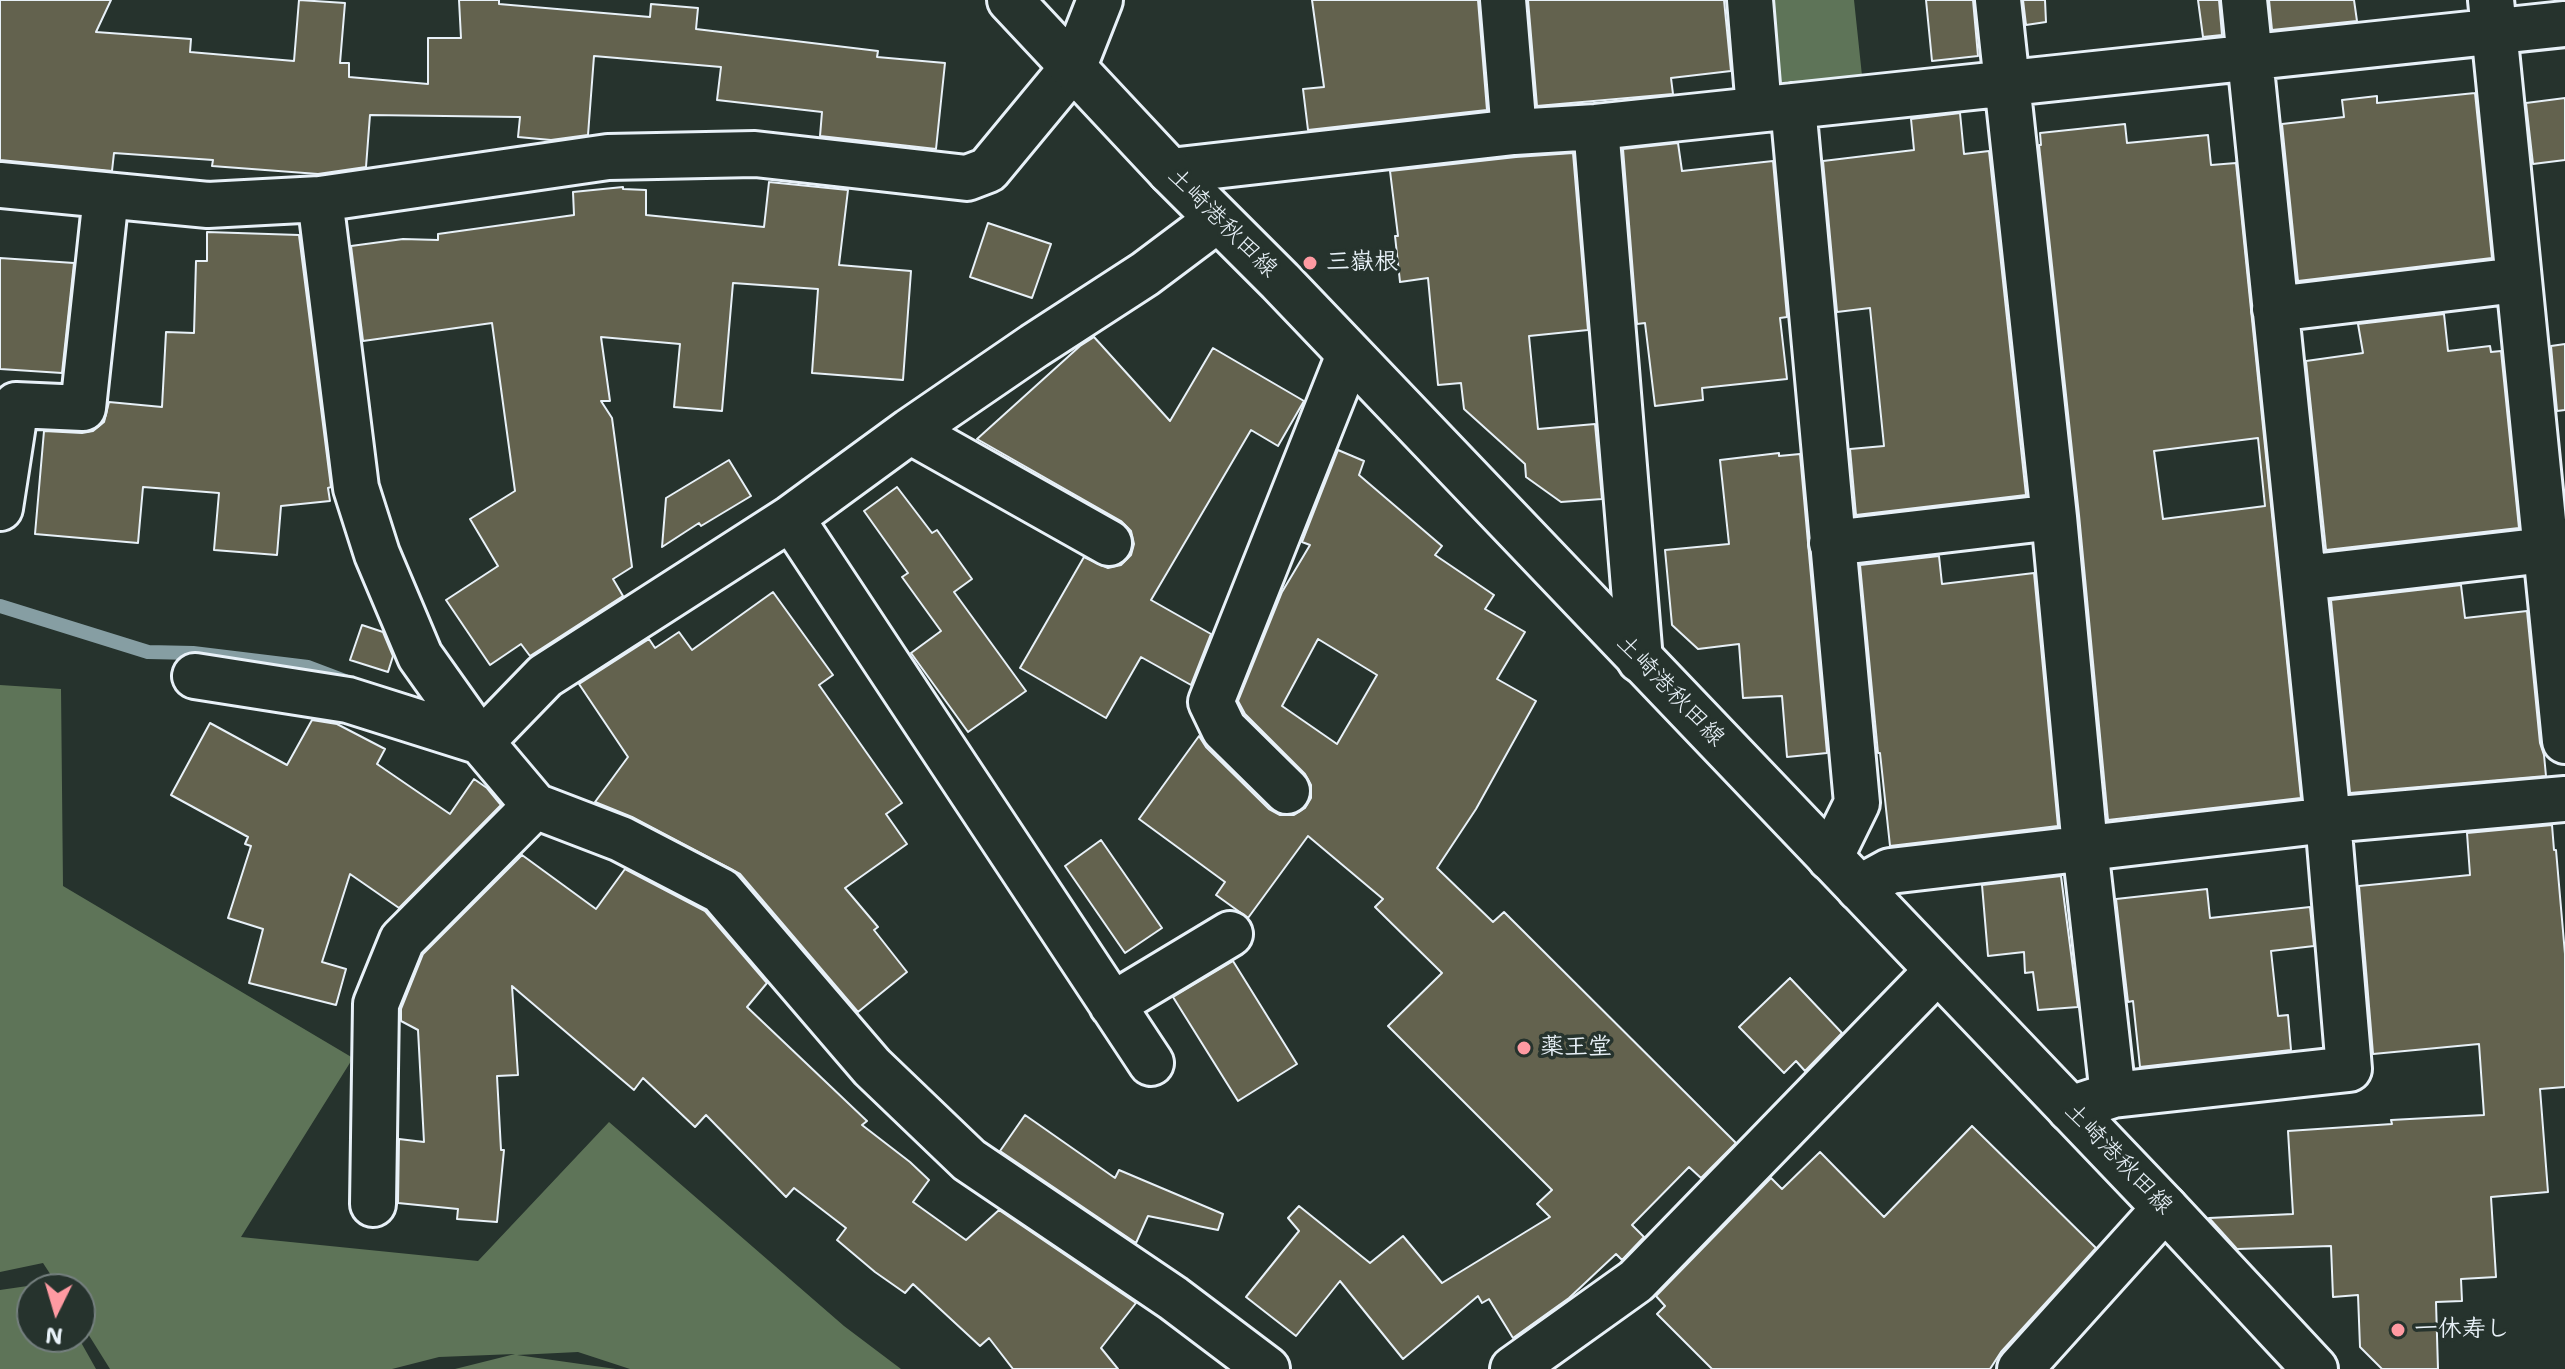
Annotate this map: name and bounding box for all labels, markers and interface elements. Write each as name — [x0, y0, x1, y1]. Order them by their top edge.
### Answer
street label: 土崎港秋田線 — [1161, 162, 1283, 284]
place label: 三嶽根 — [1326, 249, 1398, 277]
marker: 三嶽根 — [1301, 254, 1319, 272]
street label: 土崎港秋田線 — [1610, 629, 1730, 753]
place label: 薬王堂 — [1540, 1034, 1612, 1062]
marker: 薬王堂 — [1515, 1039, 1533, 1057]
street label: 土崎港秋田線 — [2058, 1097, 2178, 1221]
north arrow — [16, 1273, 96, 1353]
place label: 一休寿し — [2414, 1316, 2510, 1344]
text: N — [44, 1320, 64, 1351]
marker: 一休寿し — [2389, 1321, 2407, 1339]

